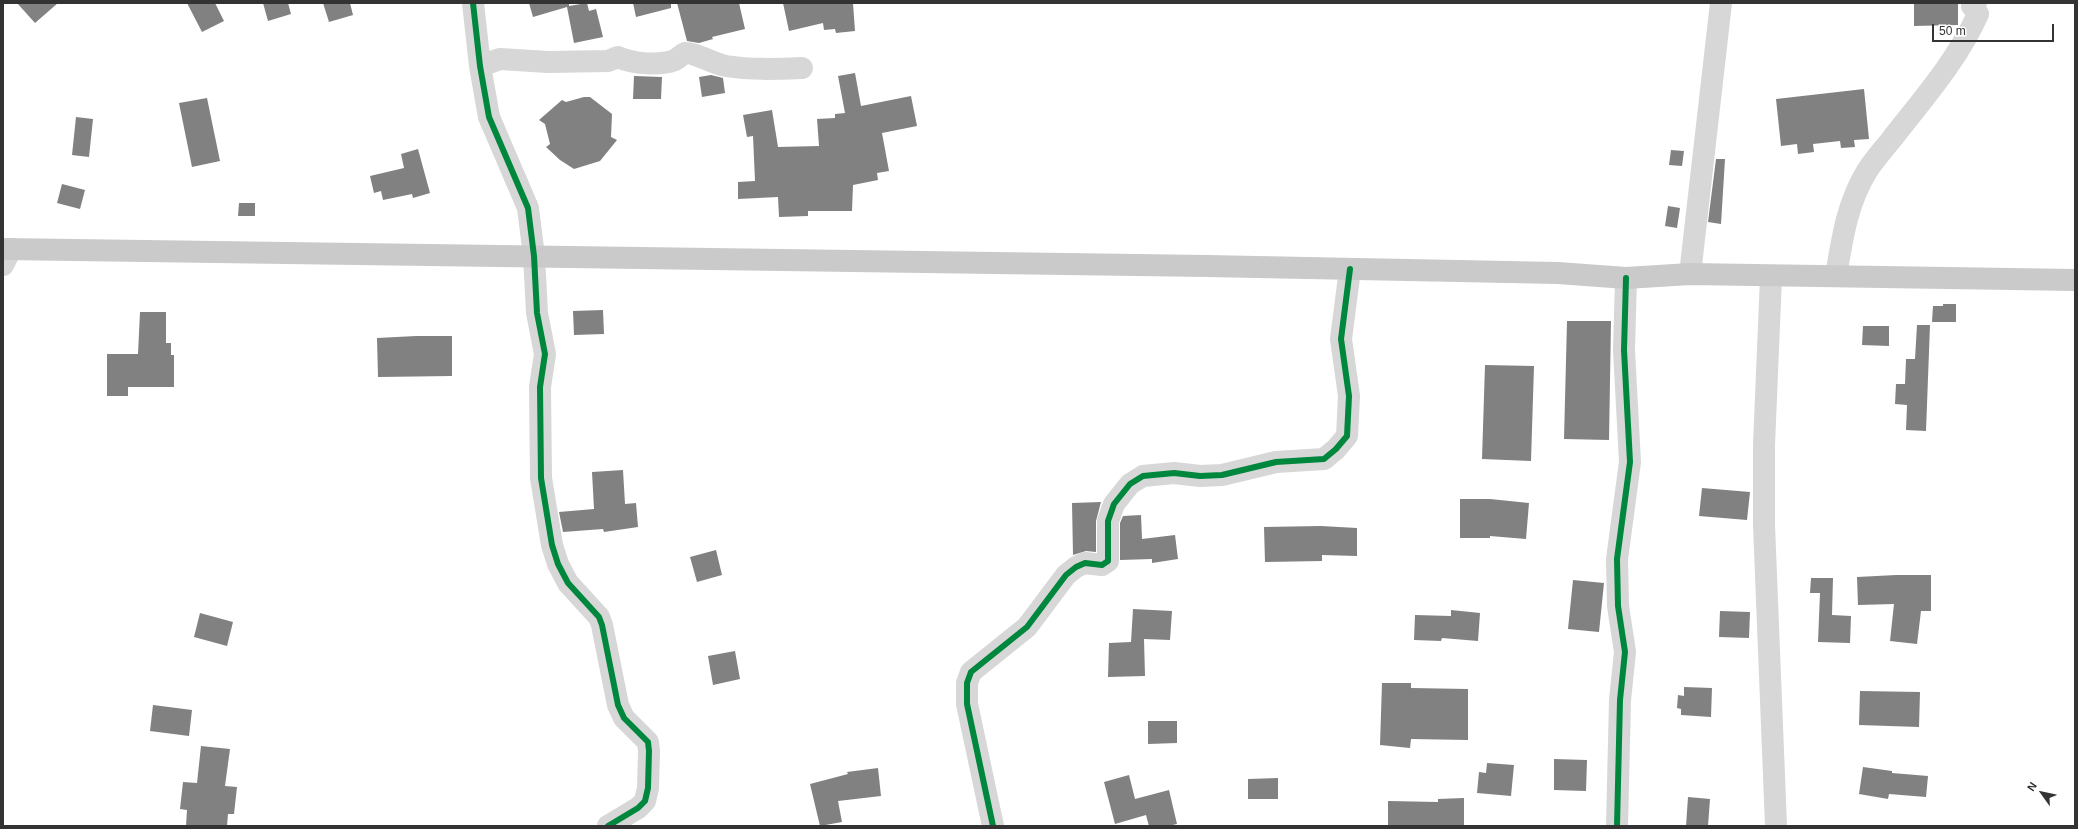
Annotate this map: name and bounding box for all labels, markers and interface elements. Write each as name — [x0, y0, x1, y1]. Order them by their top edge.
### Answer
scale bar — [1934, 16, 2056, 42]
text: 50 m — [1939, 24, 1966, 38]
north arrow — [2022, 773, 2062, 813]
text: N — [2025, 780, 2039, 793]

